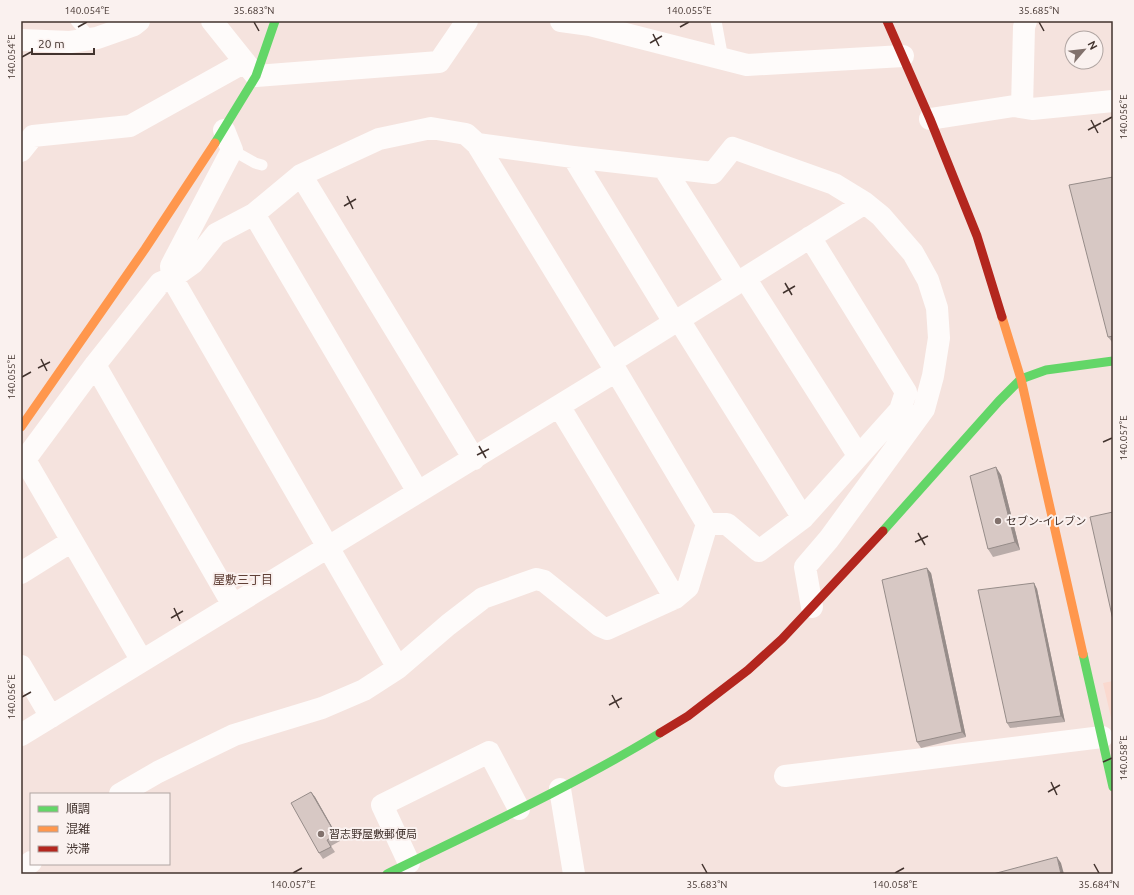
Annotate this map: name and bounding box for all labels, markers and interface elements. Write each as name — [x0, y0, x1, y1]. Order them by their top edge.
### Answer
text: 140.054°E — [64, 5, 110, 16]
text: 35.683°N — [233, 5, 275, 16]
text: 140.055°E — [666, 5, 712, 16]
text: 35.685°N — [1018, 5, 1060, 16]
scale bar — [32, 30, 94, 56]
north arrow — [1064, 30, 1104, 70]
text: 140.054°E — [6, 34, 17, 80]
text: 20 m — [38, 37, 65, 50]
text: N — [1086, 39, 1100, 52]
text: 140.056°E — [1118, 94, 1129, 140]
text: 140.055°E — [6, 354, 17, 400]
text: 140.057°E — [1118, 415, 1129, 461]
place label: セブン-イレブン — [1006, 515, 1086, 527]
marker: セブン-イレブン — [993, 516, 1003, 526]
district label: 屋敷三丁目 — [213, 573, 273, 586]
text: 140.056°E — [6, 674, 17, 720]
text: 140.058°E — [1118, 735, 1129, 781]
legend — [30, 793, 170, 865]
text: 順調 — [66, 802, 90, 815]
text: 混雑 — [66, 822, 90, 835]
place label: 習志野屋敷郵便局 — [329, 828, 417, 840]
marker: 習志野屋敷郵便局 — [316, 829, 326, 839]
text: 渋滞 — [66, 842, 90, 855]
text: 140.057°E — [270, 879, 316, 890]
text: 35.683°N — [686, 879, 728, 890]
text: 140.058°E — [872, 879, 918, 890]
text: 35.684°N — [1078, 879, 1120, 890]

